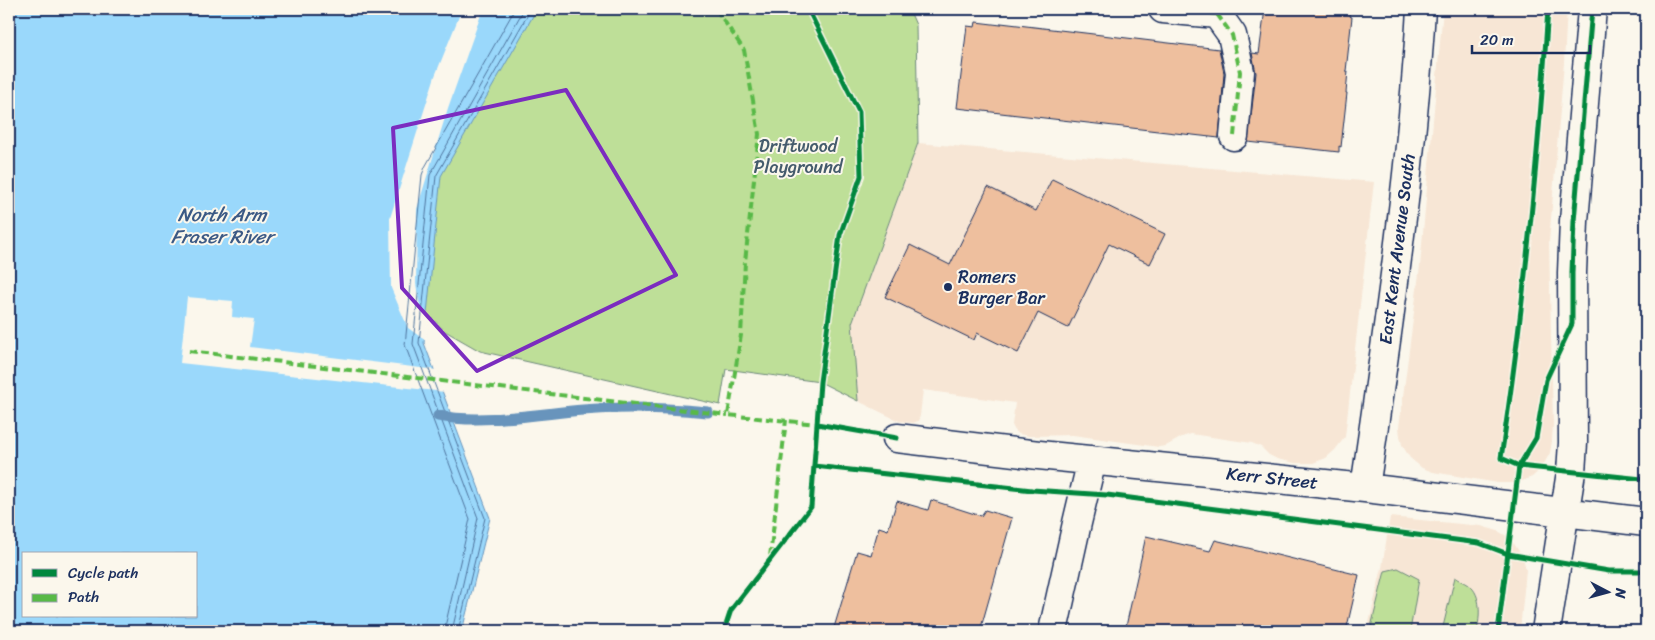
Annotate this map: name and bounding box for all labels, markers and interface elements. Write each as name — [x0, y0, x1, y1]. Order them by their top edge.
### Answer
scale bar — [1472, 22, 1590, 54]
text: 20 m — [1480, 27, 1514, 53]
park label: Driftwood Playground — [754, 130, 844, 183]
street label: East Kent Avenue South — [1369, 152, 1425, 346]
water label: North Arm Fraser River — [171, 198, 276, 253]
place label: Romers Burger Bar — [958, 261, 1046, 314]
marker: Romers Burger Bar — [942, 281, 954, 293]
street label: Kerr Street — [1225, 457, 1320, 499]
legend — [22, 552, 198, 618]
text: Cycle path — [68, 560, 139, 586]
north arrow — [1582, 568, 1632, 618]
text: Path — [68, 584, 99, 610]
text: N — [1607, 586, 1633, 600]

